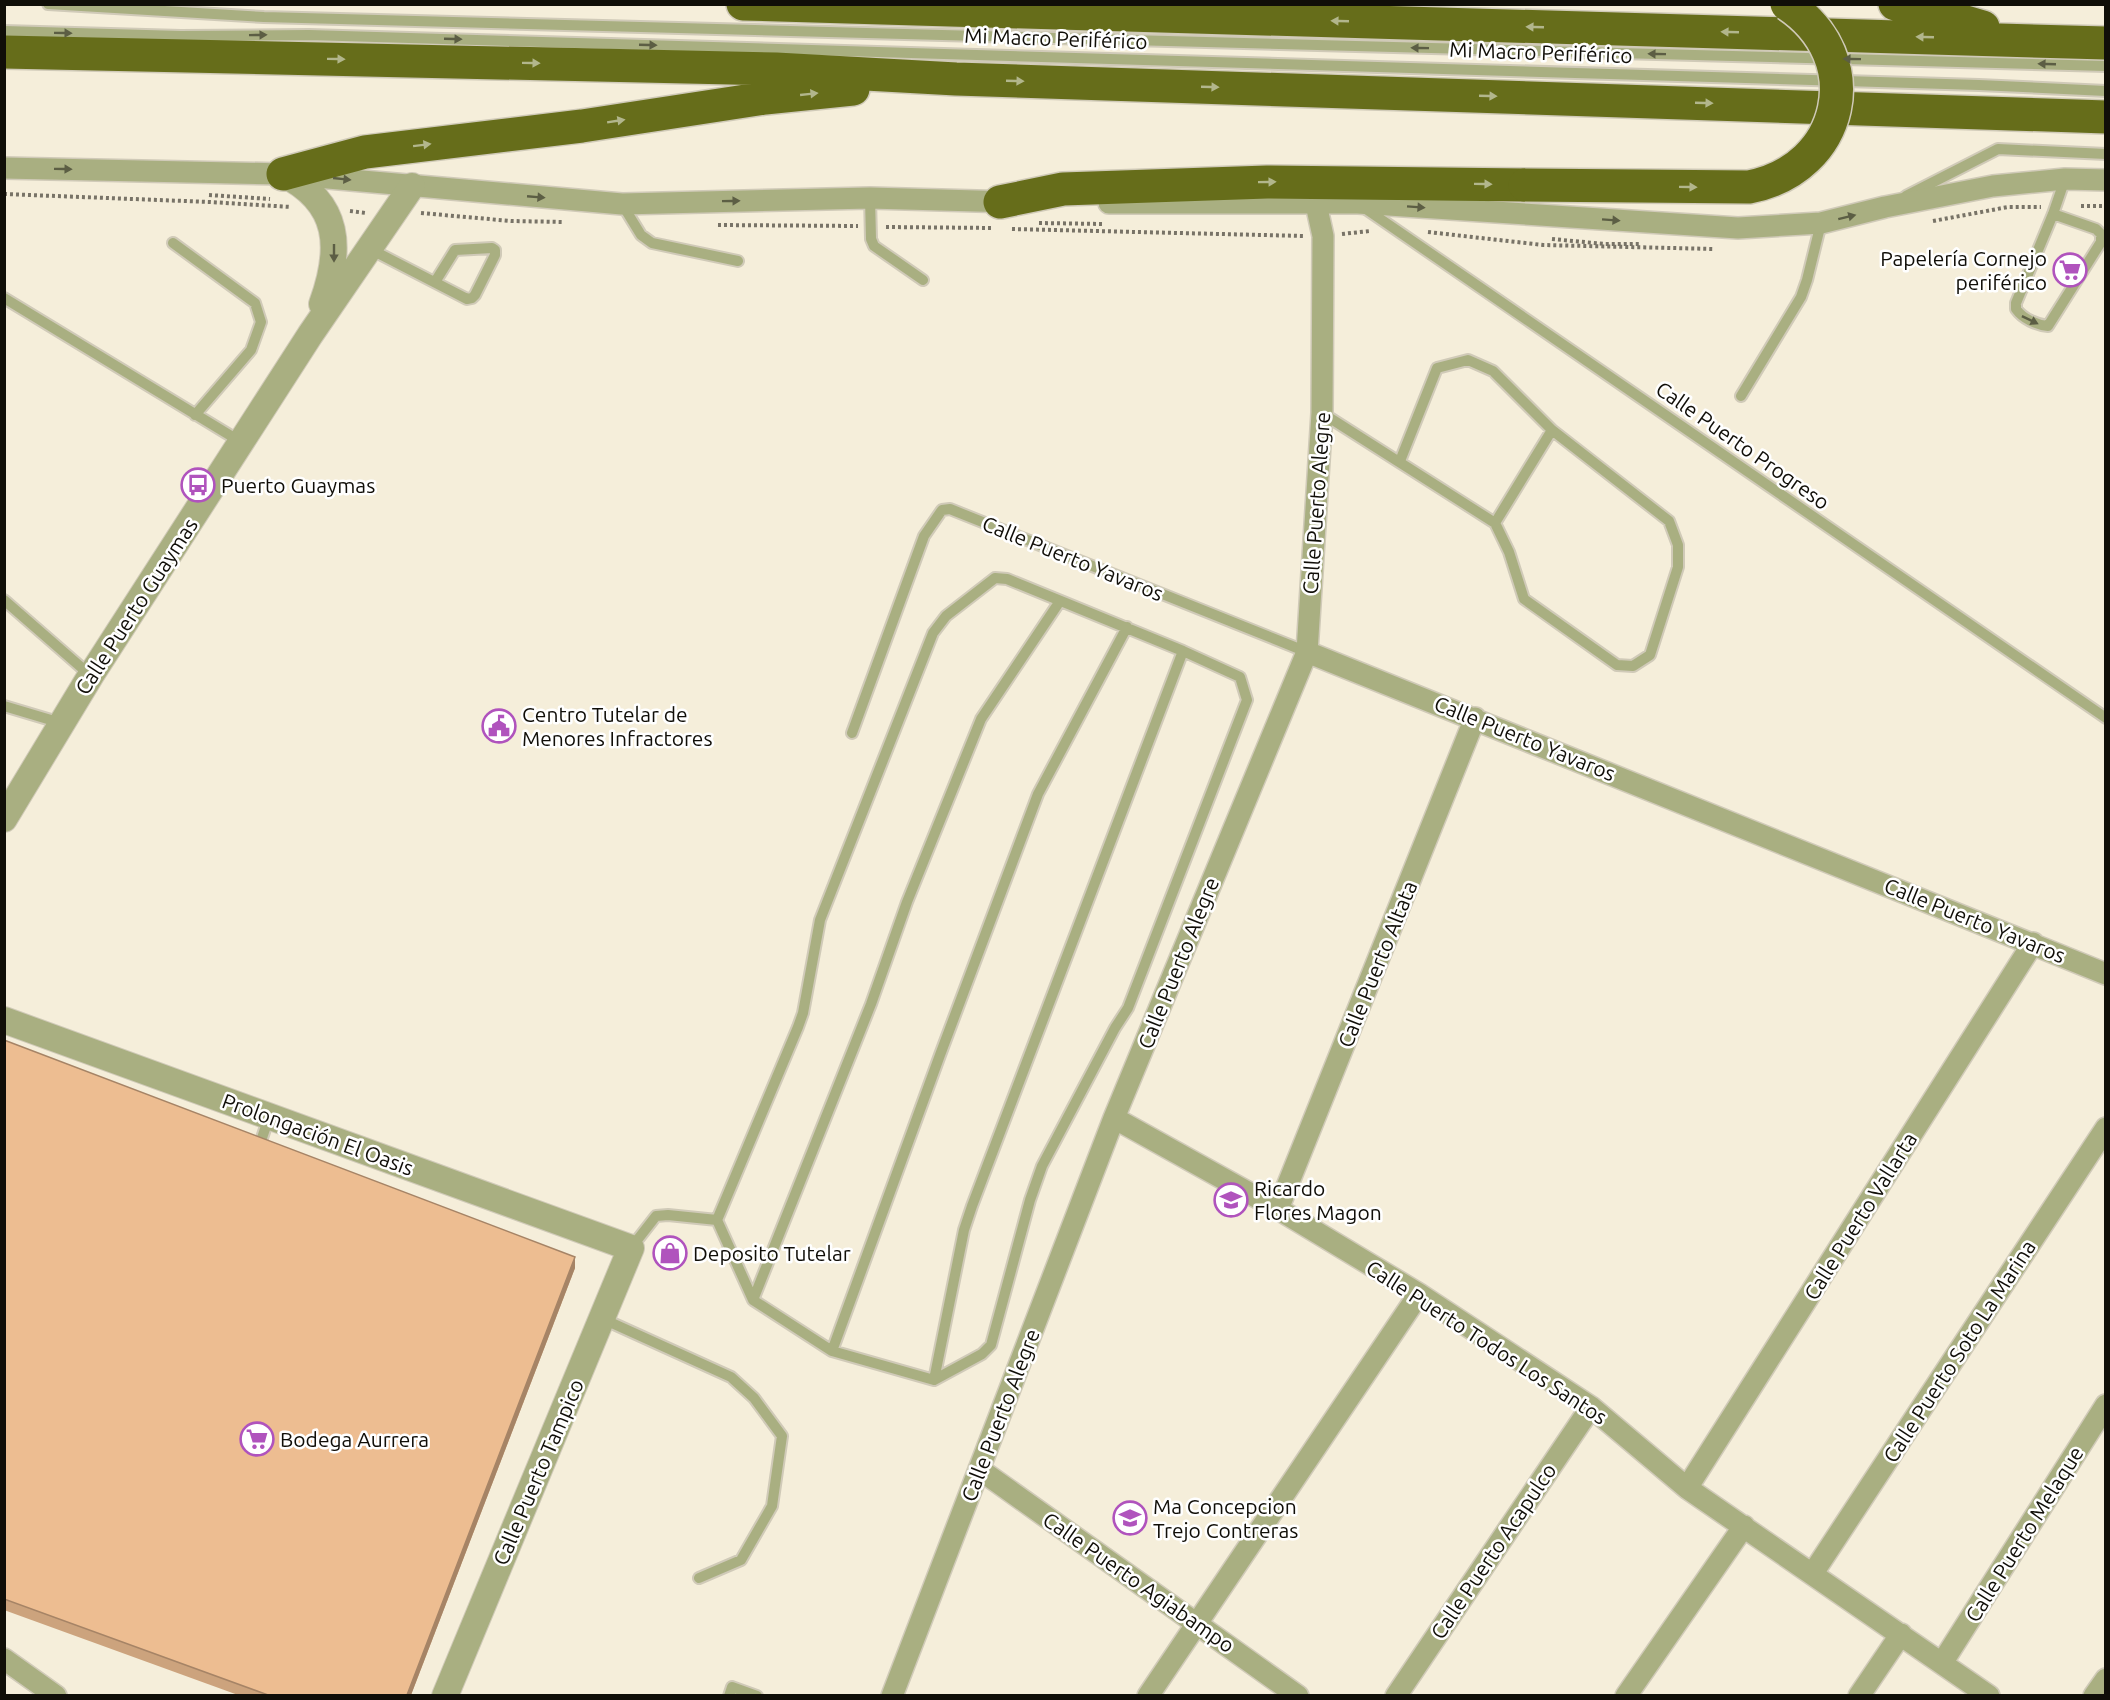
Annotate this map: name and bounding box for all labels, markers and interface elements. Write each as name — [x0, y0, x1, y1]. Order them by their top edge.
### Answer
one-way arrow — [1330, 17, 1349, 26]
one-way arrow — [1525, 22, 1544, 31]
street label: Mi Macro Periférico — [964, 23, 1148, 53]
one-way arrow — [1720, 27, 1739, 37]
one-way arrow — [53, 28, 72, 38]
one-way arrow — [248, 30, 267, 40]
one-way arrow — [1915, 32, 1934, 42]
one-way arrow — [443, 34, 462, 44]
street label: Mi Macro Periférico — [1449, 37, 1633, 67]
one-way arrow — [638, 40, 657, 50]
one-way arrow — [1411, 43, 1430, 52]
one-way arrow — [1648, 49, 1667, 59]
one-way arrow — [1843, 54, 1862, 64]
one-way arrow — [326, 55, 345, 64]
one-way arrow — [521, 59, 540, 68]
one-way arrow — [2038, 60, 2057, 69]
one-way arrow — [1005, 77, 1024, 86]
one-way arrow — [1200, 83, 1219, 92]
one-way arrow — [799, 89, 818, 99]
one-way arrow — [1479, 92, 1498, 101]
one-way arrow — [1695, 99, 1714, 108]
one-way arrow — [606, 116, 625, 125]
one-way arrow — [413, 140, 432, 150]
one-way arrow — [53, 164, 72, 174]
one-way arrow — [332, 175, 351, 184]
one-way arrow — [1258, 177, 1277, 187]
one-way arrow — [1474, 179, 1493, 189]
one-way arrow — [1679, 182, 1698, 192]
one-way arrow — [526, 192, 545, 202]
one-way arrow — [721, 197, 740, 206]
one-way arrow — [1407, 202, 1426, 212]
one-way arrow — [1838, 211, 1856, 221]
one-way arrow — [1602, 215, 1621, 225]
one-way arrow — [329, 243, 339, 262]
place label: Papelería Cornejo periférico — [1880, 246, 2047, 294]
supermarket icon: Papelería Cornejo periférico — [2052, 252, 2088, 288]
one-way arrow — [2022, 315, 2039, 325]
street label: Calle Puerto Progreso — [1652, 376, 1834, 514]
street label: Calle Puerto Alegre — [1298, 411, 1334, 595]
bus stop icon: Puerto Guaymas — [180, 467, 216, 503]
place label: Puerto Guaymas — [221, 473, 375, 497]
street label: Calle Puerto Yavaros — [979, 511, 1167, 605]
street label: Calle Puerto Guaymas — [70, 513, 202, 699]
street label: Calle Puerto Yavaros — [1431, 691, 1619, 785]
place label: Centro Tutelar de Menores Infractores — [522, 702, 713, 750]
public building icon: Centro Tutelar de Menores Infractores — [481, 708, 517, 744]
street label: Calle Puerto Yavaros — [1881, 873, 2069, 967]
street label: Calle Puerto Alegre — [1133, 874, 1223, 1052]
street label: Calle Puerto Altata — [1333, 877, 1421, 1051]
street label: Prolongación El Oasis — [219, 1088, 417, 1180]
street label: Calle Puerto Vallarta — [1799, 1128, 1921, 1304]
place label: Ricardo Flores Magon — [1254, 1176, 1382, 1224]
school or university icon: Ricardo Flores Magon — [1213, 1182, 1249, 1218]
shop icon: Deposito Tutelar — [652, 1235, 688, 1271]
street label: Calle Puerto Soto La Marina — [1878, 1235, 2040, 1467]
place label: Deposito Tutelar — [693, 1241, 851, 1265]
street label: Calle Puerto Todos Los Santos — [1362, 1255, 1612, 1429]
street label: Calle Puerto Alegre — [956, 1325, 1044, 1505]
street label: Calle Puerto Tampico — [488, 1375, 588, 1569]
supermarket icon: Bodega Aurrera — [239, 1421, 275, 1457]
place label: Bodega Aurrera — [280, 1427, 429, 1451]
street label: Calle Puerto Melaque — [1960, 1442, 2088, 1626]
street label: Calle Puerto Acapulco — [1425, 1459, 1561, 1643]
place label: Ma Concepcion Trejo Contreras — [1153, 1494, 1298, 1542]
school or university icon: Ma Concepcion Trejo Contreras — [1112, 1500, 1148, 1536]
street label: Calle Puerto Agiabampo — [1039, 1507, 1239, 1657]

